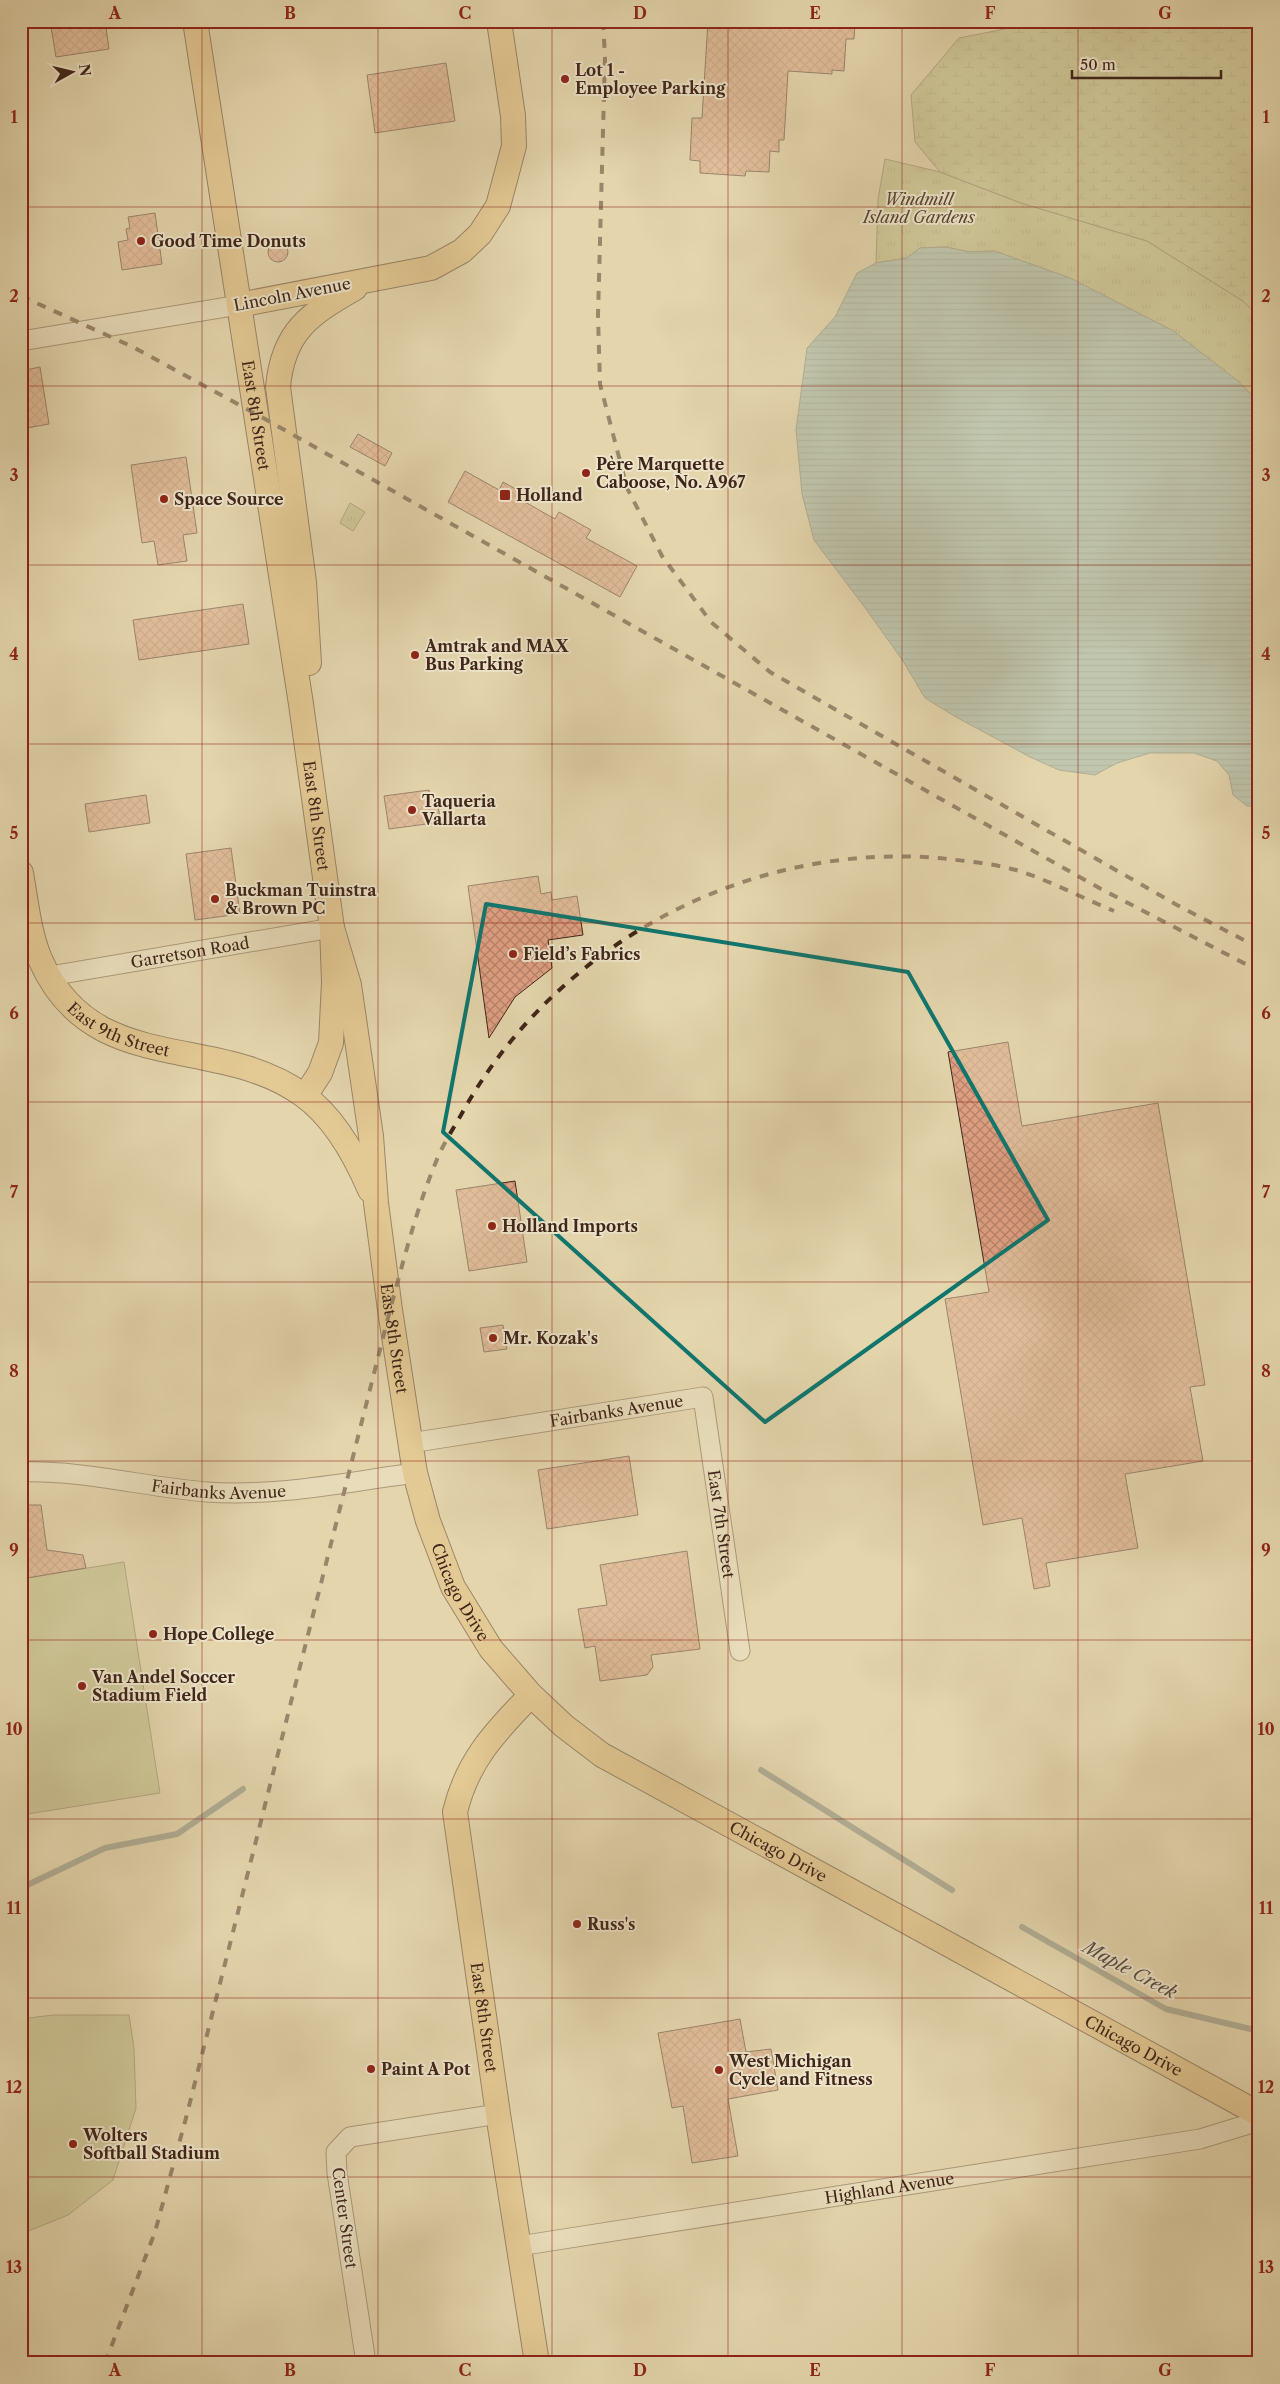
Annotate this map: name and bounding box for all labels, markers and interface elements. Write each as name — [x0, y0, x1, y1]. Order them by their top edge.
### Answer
text: A — [108, 3, 122, 23]
text: B — [284, 3, 296, 23]
text: C — [459, 3, 471, 23]
text: D — [633, 3, 647, 23]
text: E — [809, 3, 821, 23]
text: F — [985, 3, 996, 23]
text: G — [1158, 3, 1172, 23]
north arrow — [48, 48, 98, 98]
scale bar — [1072, 48, 1221, 80]
text: 50 m — [1080, 55, 1116, 74]
place label: Lot 1 - Employee Parking — [575, 60, 726, 98]
text: N — [75, 63, 95, 77]
marker: Lot 1 - Employee Parking — [559, 73, 571, 85]
text: 1 — [10, 107, 18, 127]
text: 1 — [1262, 107, 1270, 127]
park label: Windmill Island Gardens — [861, 189, 975, 227]
place label: Good Time Donuts — [151, 231, 306, 251]
marker: Good Time Donuts — [135, 235, 147, 247]
street label: Lincoln Avenue — [232, 273, 352, 315]
text: 2 — [9, 286, 19, 306]
text: 2 — [1261, 286, 1271, 306]
street label: East 8th Street — [238, 359, 275, 472]
place label: Père Marquette Caboose, No. A967 — [596, 454, 746, 492]
text: 3 — [9, 465, 19, 485]
text: 3 — [1261, 465, 1271, 485]
marker: Père Marquette Caboose, No. A967 — [580, 467, 592, 479]
place label: Holland — [516, 485, 583, 505]
marker: Holland — [498, 488, 512, 502]
place label: Space Source — [174, 489, 284, 509]
marker: Space Source — [158, 493, 170, 505]
place label: Amtrak and MAX Bus Parking — [424, 636, 569, 674]
text: 4 — [9, 644, 19, 664]
text: 4 — [1261, 644, 1271, 664]
marker: Amtrak and MAX Bus Parking — [409, 649, 421, 661]
street label: East 8th Street — [299, 759, 334, 872]
place label: Taqueria Vallarta — [421, 791, 497, 829]
marker: Taqueria Vallarta — [406, 804, 418, 816]
text: 5 — [10, 823, 19, 843]
text: 5 — [1262, 823, 1271, 843]
place label: Buckman Tuinstra & Brown PC — [225, 880, 377, 918]
marker: Buckman Tuinstra & Brown PC — [209, 893, 221, 905]
street label: Garretson Road — [129, 932, 251, 972]
place label: Field’s Fabrics — [523, 944, 640, 964]
marker: Field’s Fabrics — [507, 948, 519, 960]
street label: East 9th Street — [63, 998, 172, 1061]
text: 6 — [9, 1003, 19, 1023]
text: 6 — [1261, 1003, 1271, 1023]
text: 7 — [10, 1182, 19, 1202]
text: 7 — [1262, 1182, 1271, 1202]
place label: Holland Imports — [502, 1216, 638, 1236]
marker: Holland Imports — [486, 1220, 498, 1232]
street label: East 8th Street — [377, 1282, 413, 1395]
place label: Mr. Kozak's — [503, 1328, 598, 1348]
marker: Mr. Kozak's — [487, 1332, 499, 1344]
text: 8 — [9, 1361, 19, 1381]
text: 8 — [1261, 1361, 1271, 1381]
street label: Fairbanks Avenue — [548, 1390, 685, 1431]
street label: East 7th Street — [704, 1468, 739, 1580]
street label: Fairbanks Avenue — [150, 1475, 287, 1503]
text: 9 — [9, 1540, 19, 1560]
street label: Chicago Drive — [427, 1540, 494, 1645]
text: 9 — [1261, 1540, 1271, 1560]
place label: Hope College — [163, 1624, 275, 1644]
marker: Hope College — [147, 1628, 159, 1640]
place label: Van Andel Soccer Stadium Field — [91, 1667, 235, 1705]
marker: Van Andel Soccer Stadium Field — [76, 1680, 88, 1692]
text: 10 — [5, 1719, 23, 1739]
text: 10 — [1257, 1719, 1275, 1739]
street label: Chicago Drive — [726, 1817, 831, 1886]
text: 11 — [7, 1898, 22, 1918]
text: 11 — [1259, 1898, 1274, 1918]
place label: Russ's — [587, 1914, 636, 1934]
marker: Russ's — [571, 1918, 583, 1930]
water label: Maple Creek — [1078, 1935, 1181, 2004]
street label: East 8th Street — [467, 1961, 502, 2074]
street label: Chicago Drive — [1081, 2011, 1186, 2080]
place label: West Michigan Cycle and Fitness — [728, 2051, 873, 2089]
place label: Paint A Pot — [381, 2059, 471, 2079]
marker: Paint A Pot — [365, 2063, 377, 2075]
marker: West Michigan Cycle and Fitness — [713, 2064, 725, 2076]
text: 12 — [6, 2077, 22, 2097]
text: 12 — [1258, 2077, 1274, 2097]
place label: Wolters Softball Stadium — [82, 2125, 220, 2163]
marker: Wolters Softball Stadium — [67, 2138, 79, 2150]
street label: Center Street — [328, 2166, 362, 2270]
street label: Highland Avenue — [823, 2168, 956, 2208]
text: 13 — [6, 2257, 22, 2277]
text: 13 — [1258, 2257, 1274, 2277]
text: A — [108, 2360, 122, 2380]
text: B — [284, 2360, 296, 2380]
text: C — [459, 2360, 471, 2380]
text: D — [633, 2360, 647, 2380]
text: E — [809, 2360, 821, 2380]
text: F — [985, 2360, 996, 2380]
text: G — [1158, 2360, 1172, 2380]

